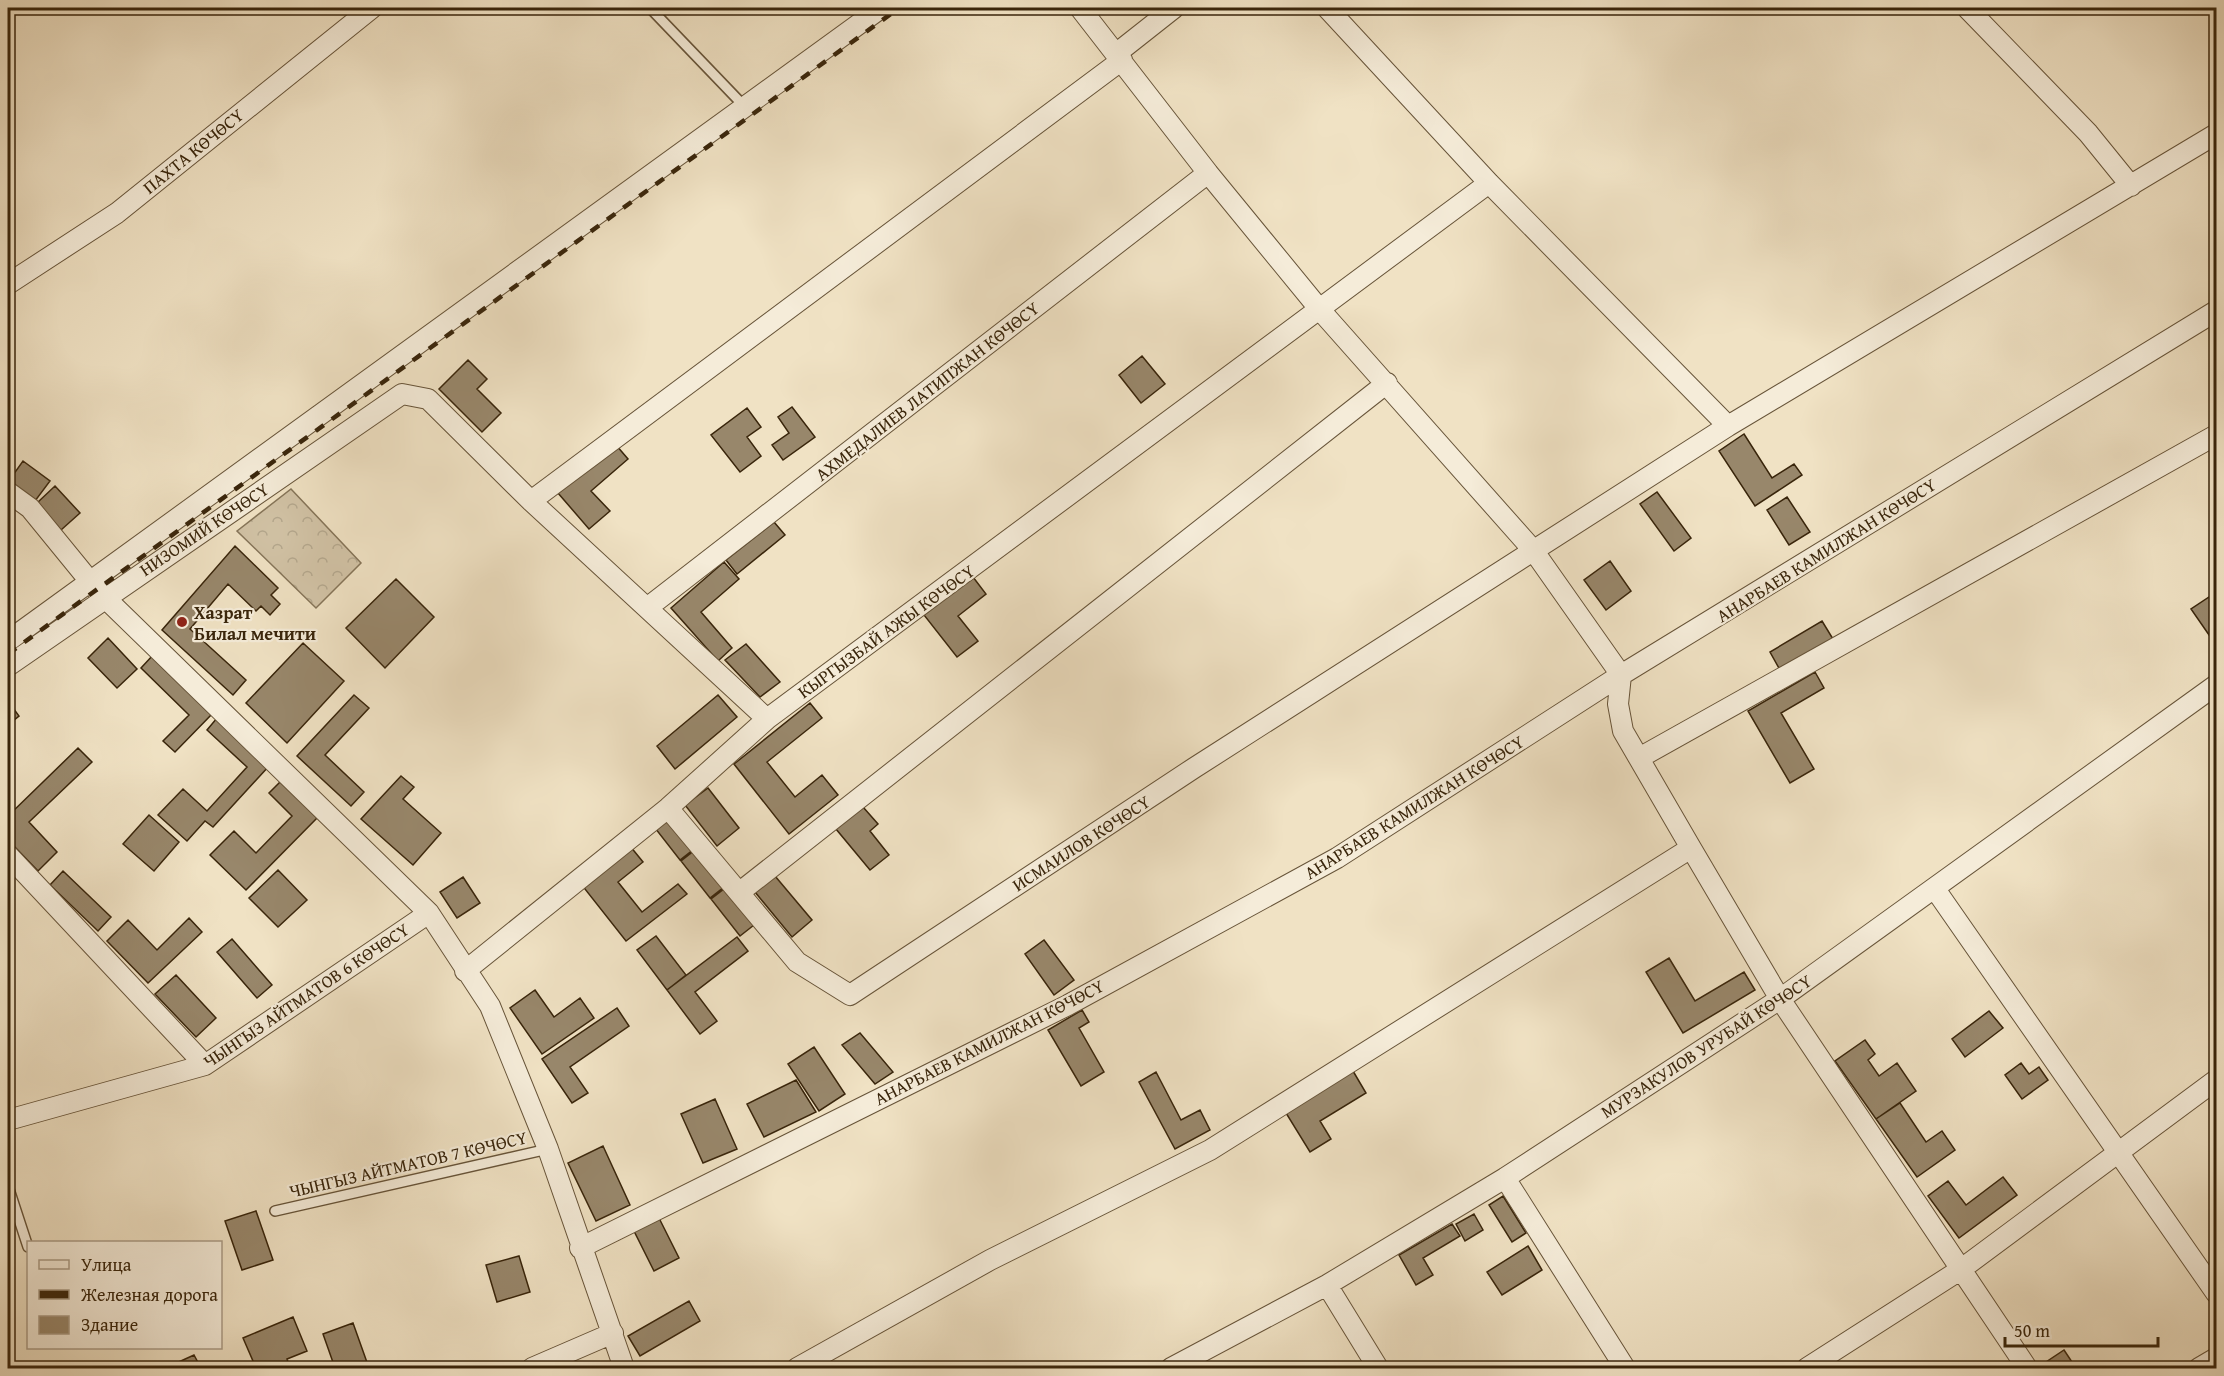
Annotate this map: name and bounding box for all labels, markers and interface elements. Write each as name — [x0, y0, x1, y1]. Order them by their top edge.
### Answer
street label: ПАХТА КӨЧӨСҮ — [137, 102, 249, 200]
street label: АХМЕДАЛИЕВ ЛАТИПЖАН КӨЧӨСҮ — [809, 295, 1045, 487]
street label: АНАРБАЕВ КАМИЛЖАН КӨЧӨСҮ — [1711, 471, 1941, 629]
street label: НИЗОМИЙ КӨЧӨСҮ — [134, 475, 274, 582]
street label: КЫРГЫЗБАЙ АЖЫ КӨЧӨСҮ — [792, 557, 980, 705]
place label: Хазрат Билал мечити — [194, 599, 316, 647]
marker: Хазрат Билал мечити — [175, 615, 189, 629]
street label: АНАРБАЕВ КАМИЛЖАН КӨЧӨСҮ — [1299, 728, 1529, 886]
street label: ИСМАИЛОВ КӨЧӨСҮ — [1006, 788, 1156, 898]
street label: ЧЫНГЫЗ АЙТМАТОВ 6 КӨЧӨСҮ — [198, 916, 415, 1074]
street label: МУРЗАКУЛОВ УРУБАЙ КӨЧӨСҮ — [1595, 967, 1817, 1125]
street label: АНАРБАЕВ КАМИЛЖАН КӨЧӨСҮ — [869, 972, 1109, 1112]
street label: ЧЫНГЫЗ АЙТМАТОВ 7 КӨЧӨСҮ — [286, 1123, 530, 1205]
legend — [27, 1241, 222, 1349]
text: Улица — [81, 1251, 132, 1278]
text: Железная дорога — [80, 1281, 218, 1308]
scale bar — [2005, 1310, 2158, 1348]
text: Здание — [81, 1311, 138, 1338]
text: 50 m — [2014, 1317, 2050, 1344]

